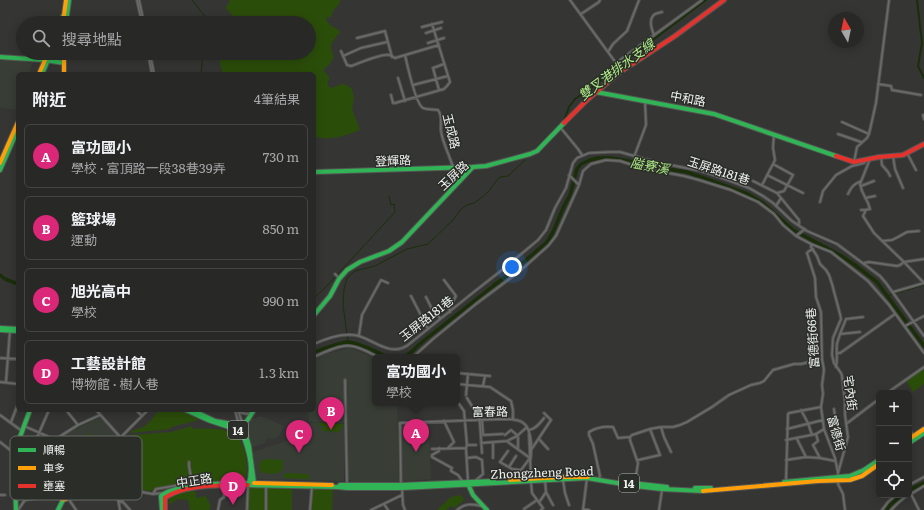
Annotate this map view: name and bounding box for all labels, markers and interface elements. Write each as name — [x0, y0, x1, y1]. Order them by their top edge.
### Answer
north arrow — [828, 12, 864, 48]
search box — [16, 16, 316, 60]
icon: search — [30, 27, 52, 49]
text: 搜尋地點 — [62, 27, 122, 50]
water label: 雙叉港排水支線 — [574, 33, 660, 104]
text: 附近 — [32, 86, 66, 111]
street label: 中和路 — [669, 86, 707, 110]
text: 4筆結果 — [254, 89, 300, 108]
street label: 玉成路 — [439, 111, 465, 151]
text: 富功國小 — [71, 135, 131, 158]
text: A — [41, 147, 51, 166]
text: 730 m — [263, 147, 299, 166]
street label: 登輝路 — [375, 150, 411, 170]
street label: 玉屏路181巷 — [686, 151, 752, 189]
water label: 隘寮溪 — [629, 152, 673, 178]
street label: 玉屏路 — [434, 156, 472, 194]
text: 學校 · 富頂路一段38巷39弄 — [71, 158, 226, 177]
text: 籃球場 — [71, 207, 116, 230]
text: B — [42, 219, 50, 238]
text: 850 m — [263, 219, 299, 238]
text: 運動 — [71, 230, 97, 249]
your location — [502, 257, 522, 277]
text: 旭光高中 — [71, 279, 131, 302]
text: C — [41, 291, 51, 310]
text: 990 m — [263, 291, 299, 310]
street label: 玉屏路181巷 — [395, 291, 457, 345]
text: 學校 — [71, 302, 97, 321]
street label: 富德街66巷 — [801, 307, 823, 369]
text: 工藝設計館 — [71, 351, 146, 374]
popup — [372, 354, 460, 406]
text: 富功國小 — [386, 359, 446, 382]
text: D — [41, 363, 51, 382]
text: 1.3 km — [259, 363, 299, 382]
text: 博物館 · 樹人巷 — [71, 374, 159, 393]
street label: 宅內街 — [840, 374, 862, 412]
text: 學校 — [386, 382, 412, 401]
map controls — [876, 390, 912, 498]
button: + — [876, 390, 912, 426]
pin: B — [318, 397, 344, 430]
street label: 富春路 — [472, 402, 508, 420]
street label: 富德街 — [823, 413, 851, 453]
pin: A — [403, 419, 429, 452]
pin: C — [286, 420, 312, 453]
road number: 14 — [228, 421, 248, 439]
button: − — [876, 426, 912, 462]
legend — [10, 436, 142, 500]
text: 順暢 — [43, 441, 65, 457]
text: 車多 — [43, 459, 65, 475]
street label: Zhongzheng Road — [490, 461, 595, 483]
button: locate — [876, 462, 912, 498]
street label: 中正路 — [175, 468, 213, 492]
pin: D — [220, 472, 246, 505]
road number: 14 — [619, 474, 639, 492]
text: 壅塞 — [43, 477, 65, 493]

